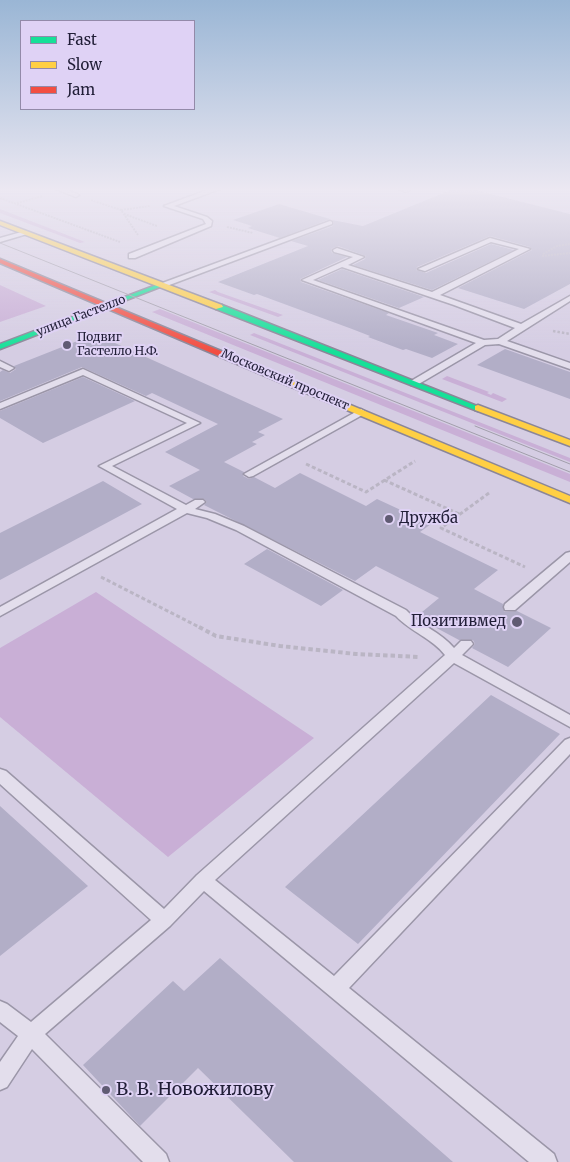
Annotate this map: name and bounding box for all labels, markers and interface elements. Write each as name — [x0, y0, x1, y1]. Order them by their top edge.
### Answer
legend — [20, 20, 195, 110]
text: Fast — [67, 30, 97, 49]
text: Slow — [67, 55, 102, 74]
text: Jam — [67, 80, 95, 99]
street label: улица Гастелло — [34, 292, 128, 340]
place label: Подвиг Гастелло Н.Ф. — [77, 331, 158, 359]
marker: Подвиг Гастелло Н.Ф. — [61, 339, 73, 351]
street label: Московский проспект — [219, 346, 351, 414]
place label: Дружба — [399, 510, 458, 528]
marker: Дружба — [383, 513, 395, 525]
place label: Позитивмед — [411, 613, 506, 631]
marker: Позитивмед — [510, 615, 524, 629]
place label: В. В. Новожилову — [116, 1079, 274, 1101]
marker: В. В. Новожилову — [100, 1084, 112, 1096]

